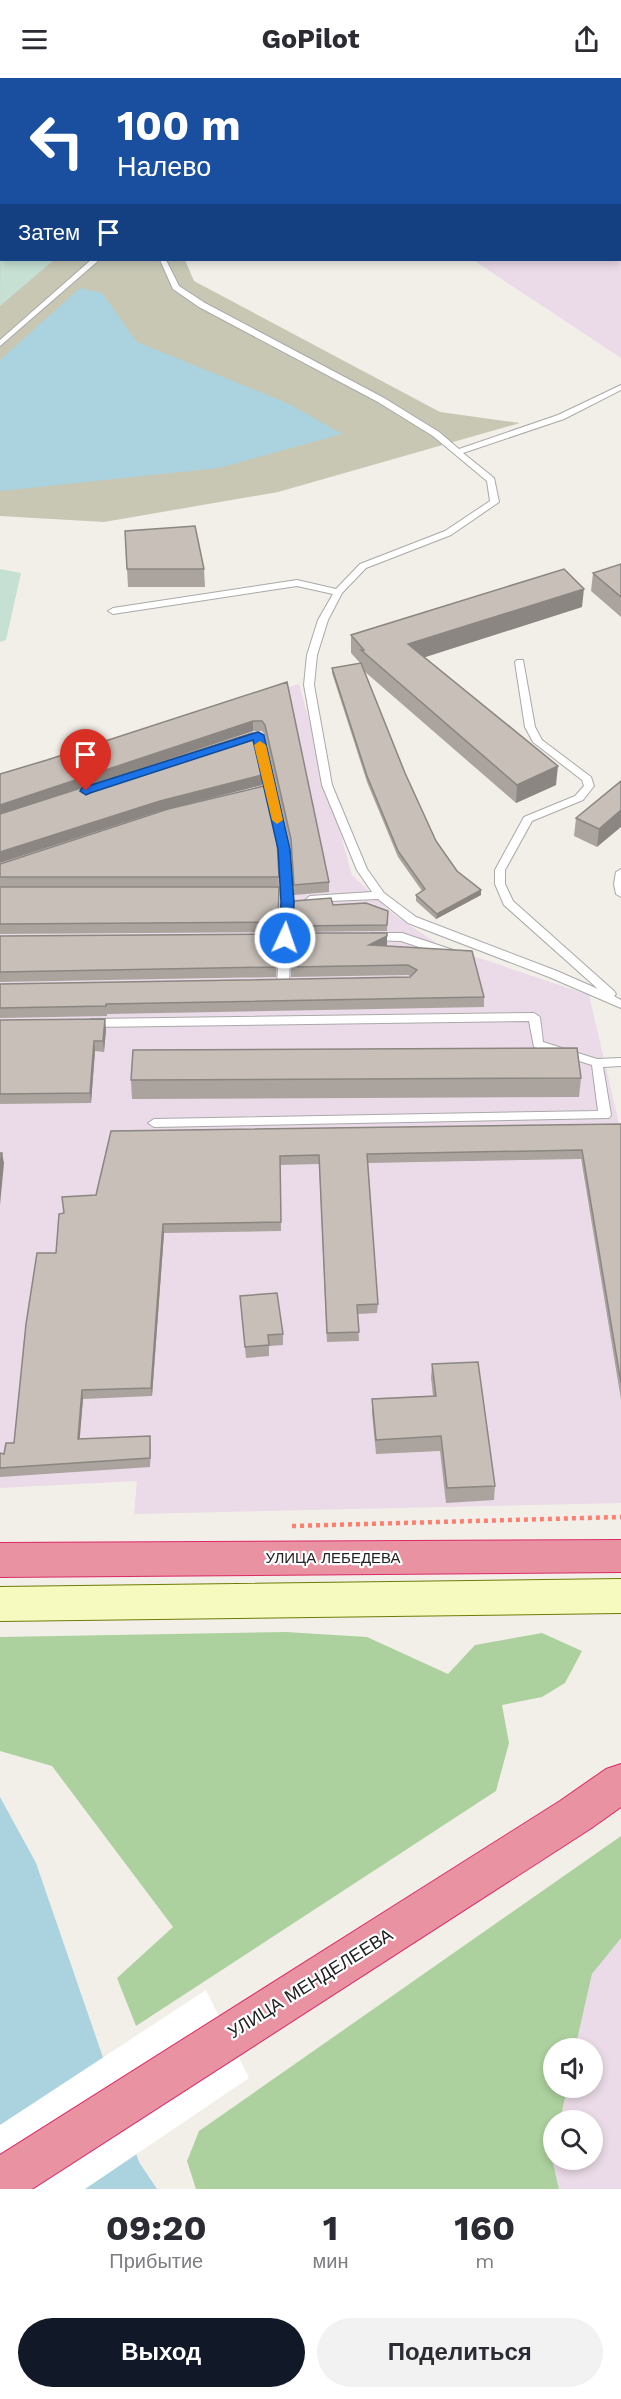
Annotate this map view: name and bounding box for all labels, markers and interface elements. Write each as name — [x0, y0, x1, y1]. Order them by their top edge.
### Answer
icon: menu — [18, 23, 51, 56]
text: GoPilot — [261, 23, 360, 55]
icon: share — [570, 23, 603, 56]
text: 100 m — [117, 101, 241, 150]
icon: left — [18, 102, 96, 180]
text: Налево — [117, 151, 211, 183]
icon: arrive — [92, 216, 125, 249]
text: Затем — [18, 220, 80, 245]
pin — [60, 729, 111, 791]
icon: arrive — [69, 738, 102, 771]
position arrow — [253, 906, 317, 970]
street label: УЛИЦА ЛЕБЕДЕВА — [265, 1549, 401, 1567]
street label: УЛИЦА МЕНДЕЛЕЕВА — [224, 1924, 396, 2042]
map controls — [543, 2038, 603, 2170]
button: sound — [543, 2038, 603, 2098]
button: search — [543, 2110, 603, 2170]
text: 09:20 — [106, 2207, 207, 2249]
text: 1 — [323, 2207, 338, 2249]
text: 160 — [454, 2207, 515, 2249]
text: Прибытие — [109, 2249, 203, 2273]
text: мин — [313, 2249, 348, 2273]
text: m — [475, 2249, 494, 2273]
button: Выход — [18, 2318, 305, 2387]
button: Поделиться — [317, 2318, 603, 2387]

